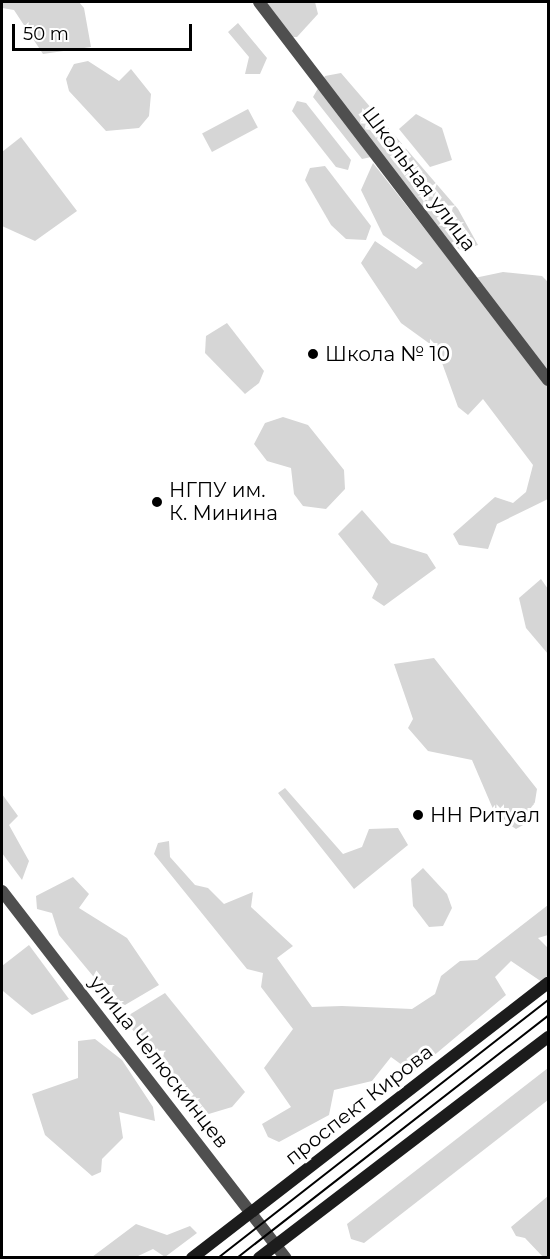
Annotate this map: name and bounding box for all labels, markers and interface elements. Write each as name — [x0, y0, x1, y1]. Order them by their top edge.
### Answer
scale bar — [15, 12, 195, 50]
text: 50 m — [23, 23, 69, 45]
street label: Школьная улица — [357, 102, 481, 256]
place label: Школа № 10 — [325, 342, 450, 366]
marker: Школа № 10 — [306, 347, 320, 361]
place label: НГПУ им. К. Минина — [169, 478, 278, 525]
marker: НГПУ им. К. Минина — [150, 495, 164, 509]
place label: НН Ритуал — [430, 803, 540, 827]
marker: НН Ритуал — [411, 808, 425, 822]
street label: улица Челюскинцев — [84, 971, 234, 1153]
street label: проспект Кирова — [280, 1040, 438, 1170]

